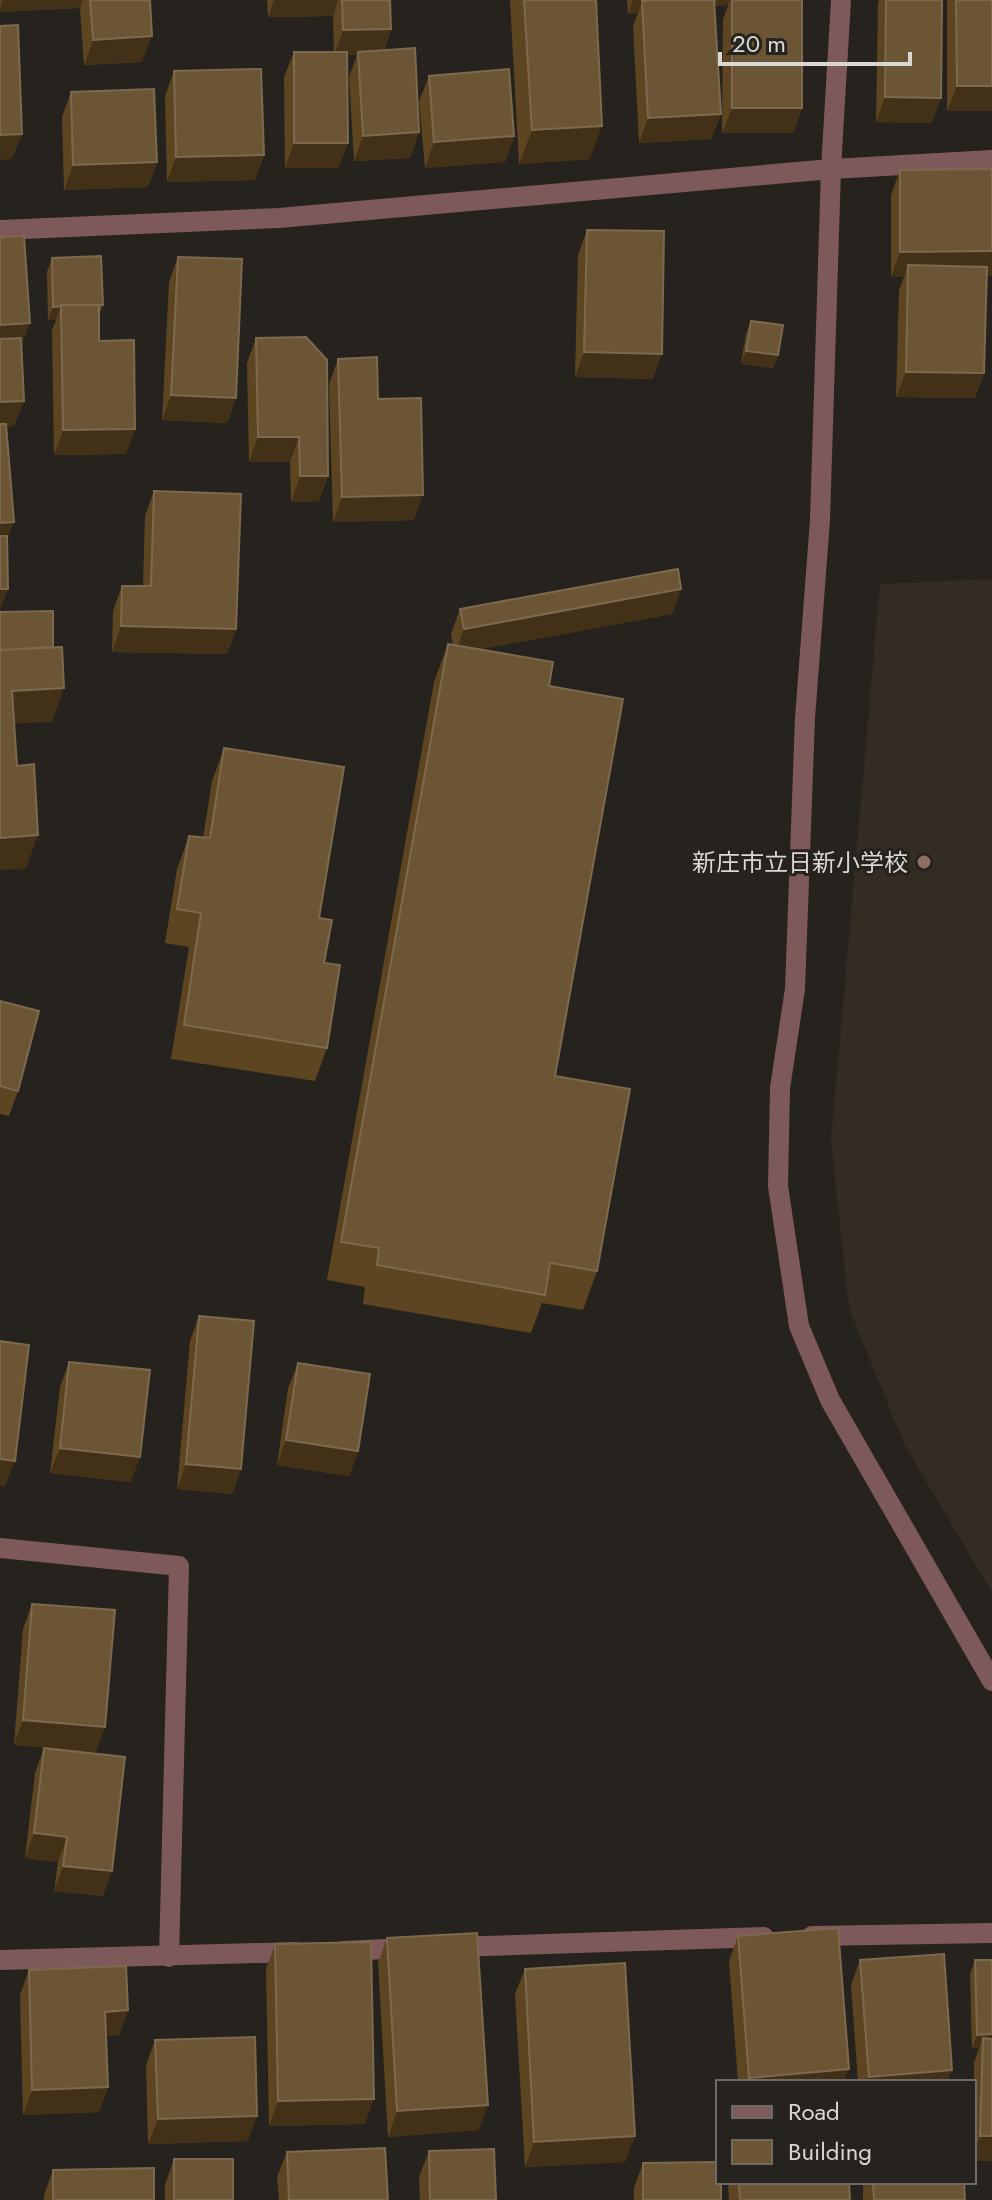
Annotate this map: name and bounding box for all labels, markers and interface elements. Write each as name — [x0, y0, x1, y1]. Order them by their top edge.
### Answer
scale bar — [720, 16, 910, 66]
text: 20 m — [732, 26, 786, 61]
place label: 新庄市立日新小学校 — [692, 845, 908, 880]
marker: 新庄市立日新小学校 — [915, 853, 933, 871]
legend — [716, 2080, 976, 2184]
text: Road — [788, 2094, 840, 2129]
text: Building — [788, 2134, 872, 2169]

